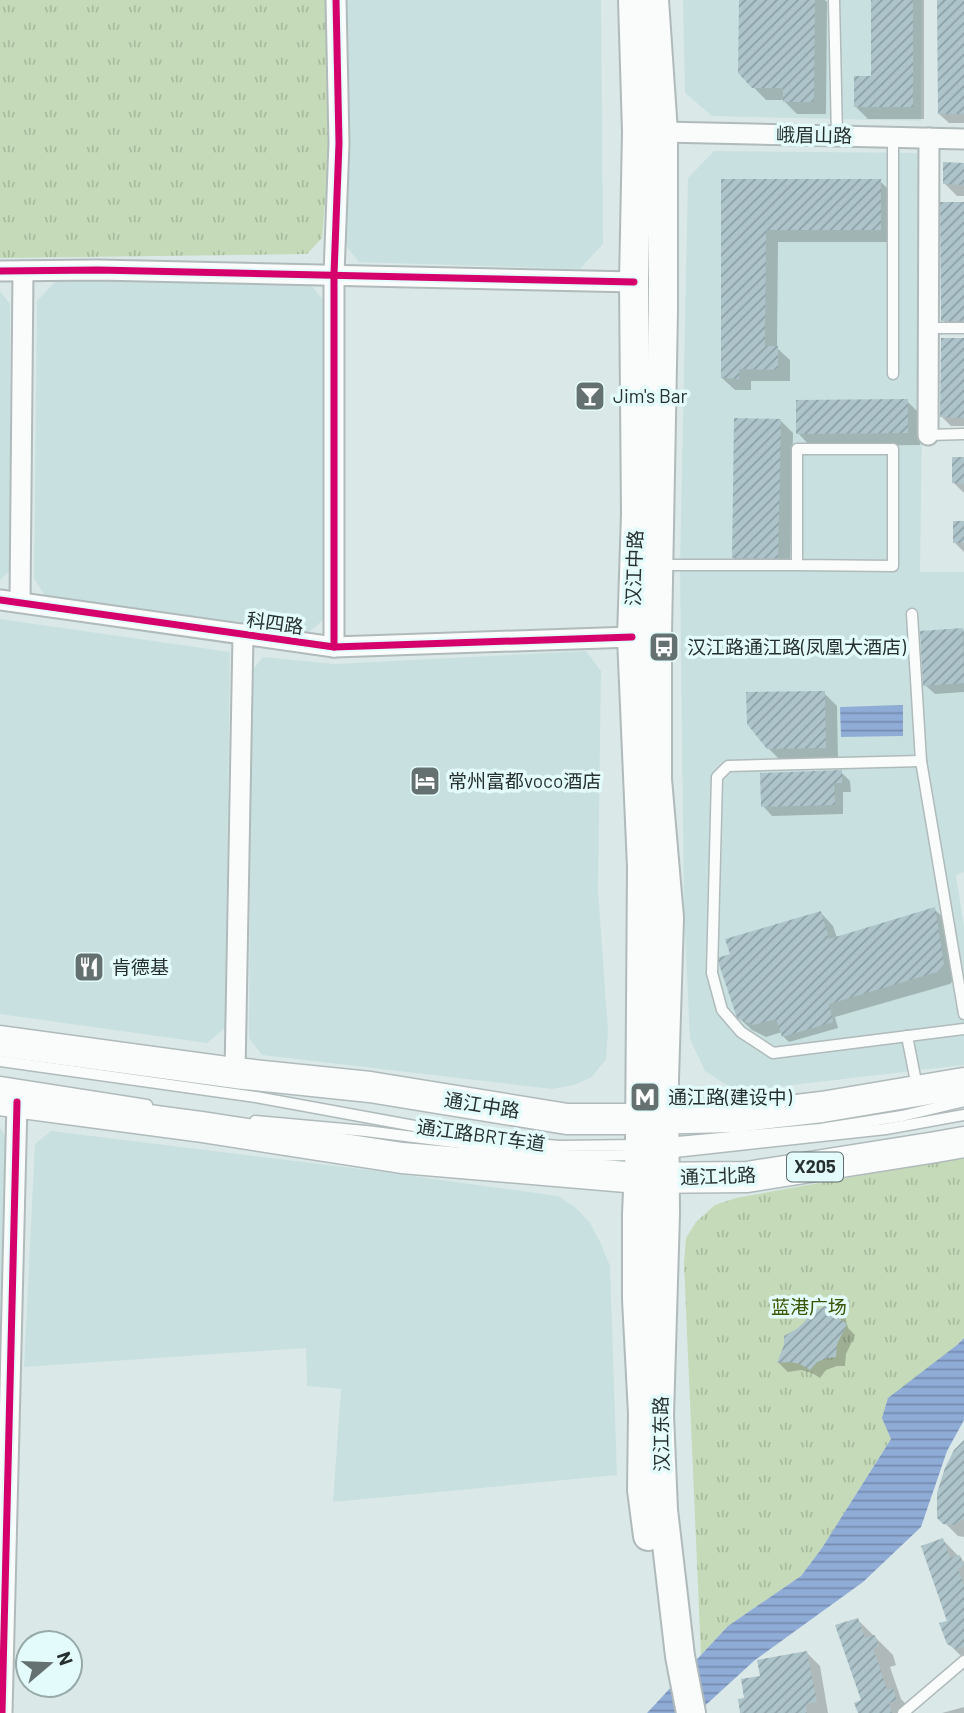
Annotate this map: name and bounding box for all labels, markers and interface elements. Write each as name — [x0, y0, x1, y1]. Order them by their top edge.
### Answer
street label: 峨眉山路 — [776, 122, 852, 147]
bar icon: Jim's Bar — [573, 379, 607, 413]
place label: Jim's Bar — [613, 384, 687, 407]
street label: 汉江中路 — [621, 530, 646, 606]
street label: 科四路 — [245, 607, 305, 638]
bus stop icon: 汉江路通江路(凤凰大酒店) — [647, 630, 681, 664]
place label: 汉江路通江路(凤凰大酒店) — [687, 635, 907, 658]
hotel icon: 常州富都voco酒店 — [408, 764, 442, 798]
place label: 常州富都voco酒店 — [448, 769, 601, 792]
restaurant icon: 肯德基 — [72, 950, 106, 984]
place label: 肯德基 — [112, 955, 169, 978]
metro station icon: 通江路(建设中) — [628, 1080, 662, 1114]
place label: 通江路(建设中) — [668, 1085, 793, 1108]
street label: 通江中路 — [443, 1087, 521, 1122]
street label: 通江路BRT车道 — [415, 1114, 547, 1155]
road number: X205 — [787, 1152, 843, 1182]
street label: 通江北路 — [680, 1163, 756, 1188]
park label: 蓝港广场 — [771, 1295, 847, 1318]
street label: 汉江东路 — [648, 1396, 673, 1472]
north arrow — [14, 1629, 84, 1699]
text: N — [53, 1649, 78, 1668]

